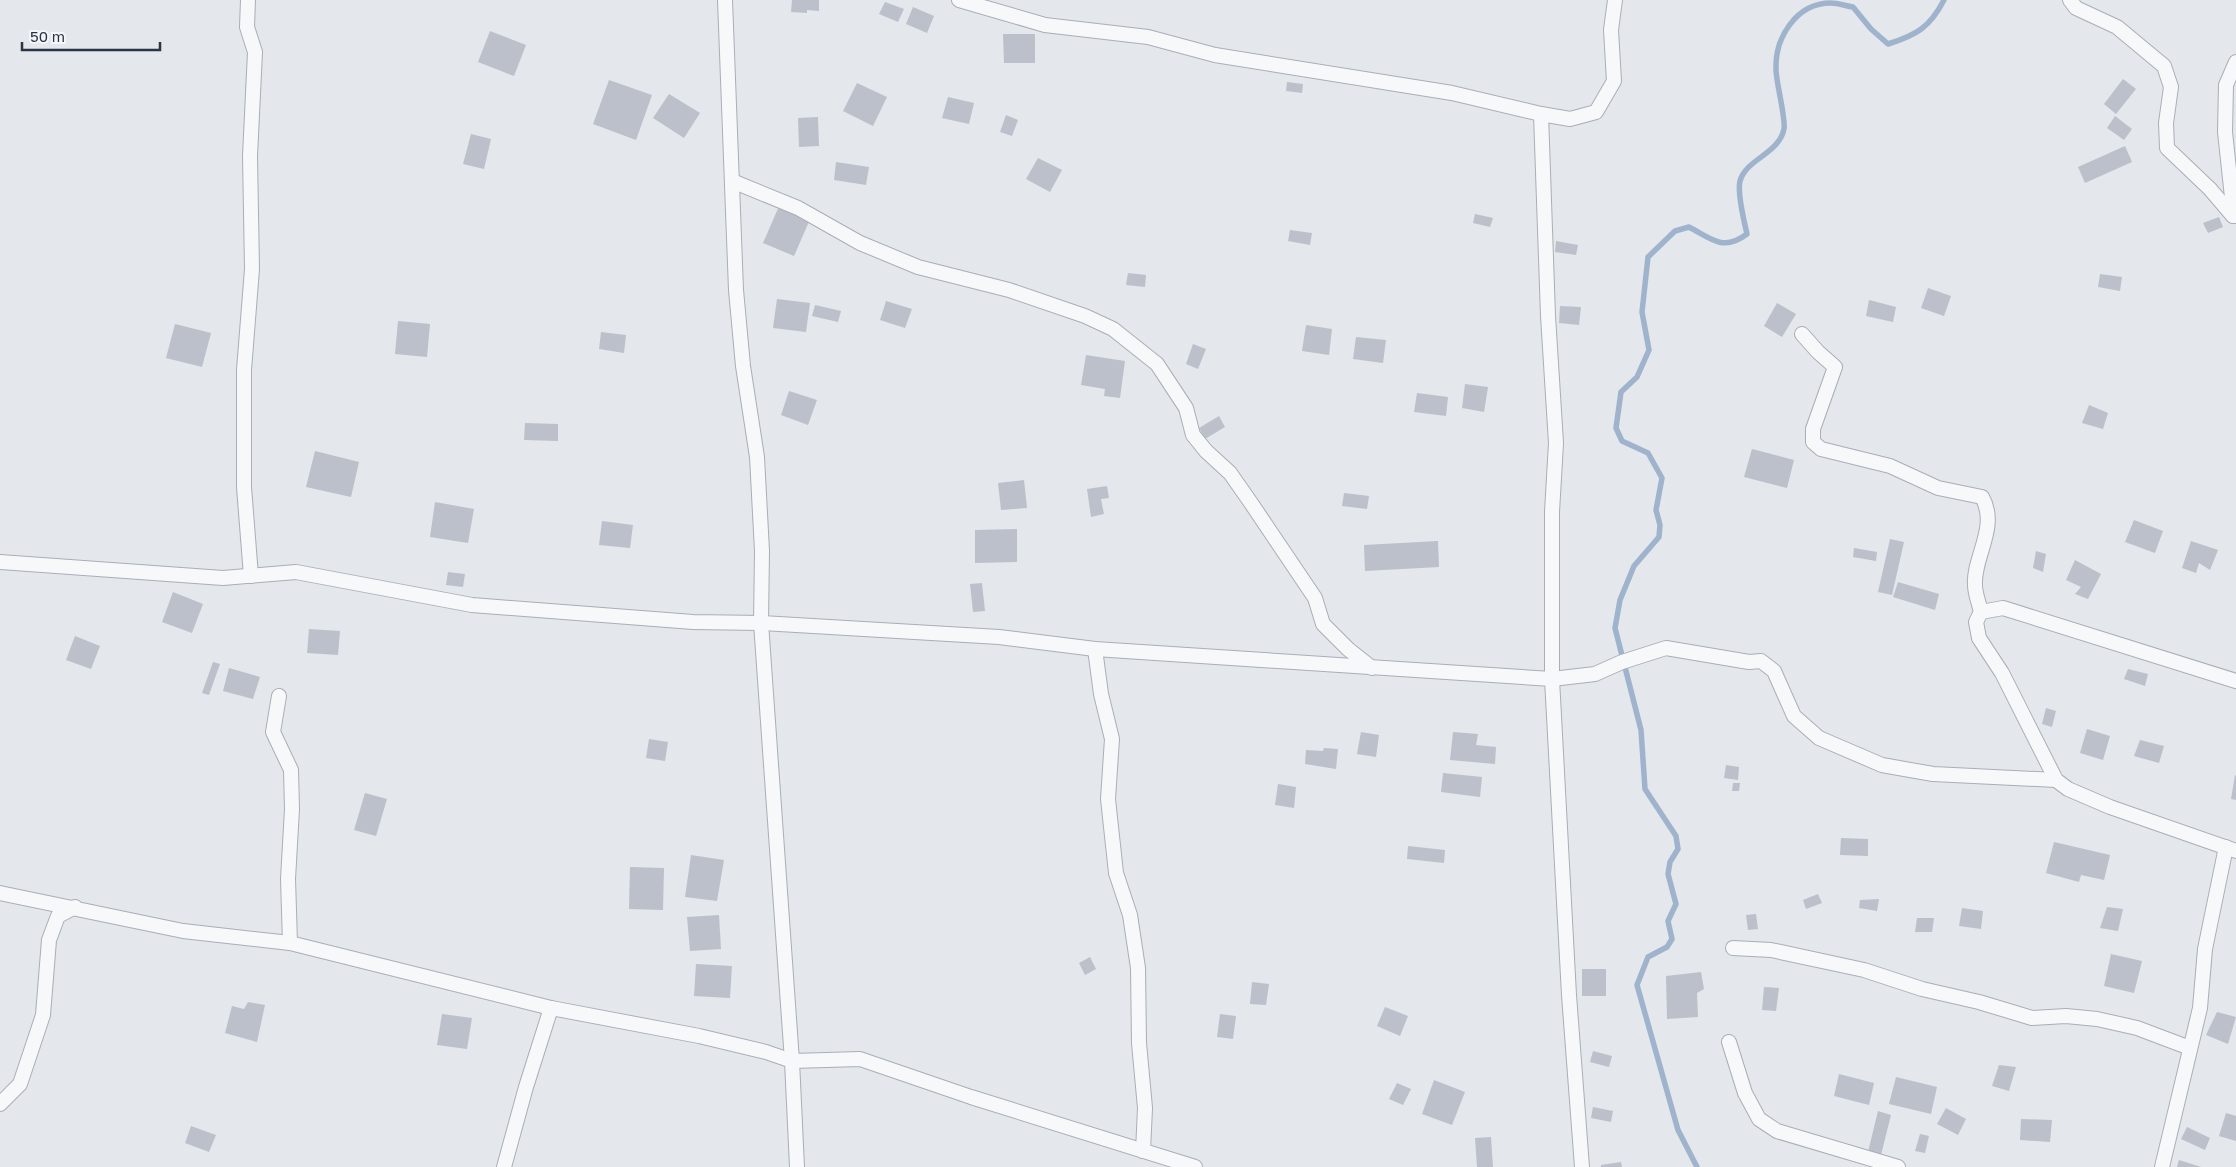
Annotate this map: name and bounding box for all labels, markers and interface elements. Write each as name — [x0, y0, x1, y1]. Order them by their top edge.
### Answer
scale bar — [22, 20, 160, 52]
text: 50 m — [30, 27, 65, 45]

